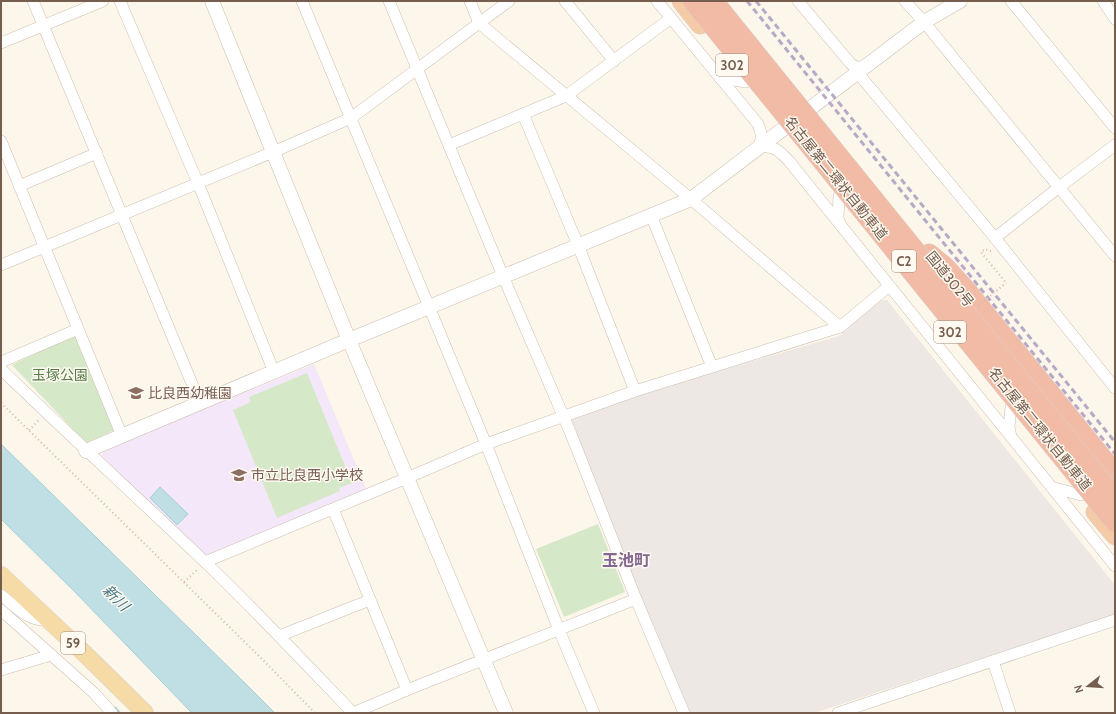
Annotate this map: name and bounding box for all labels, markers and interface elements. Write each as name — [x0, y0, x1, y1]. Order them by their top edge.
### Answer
road number: 302 — [716, 54, 748, 76]
street label: 名古屋第二環状自動車道 — [781, 112, 891, 244]
street label: 国道302号 — [922, 247, 978, 311]
road number: C2 — [892, 250, 916, 272]
road number: 302 — [934, 321, 966, 343]
street label: 名古屋第二環状自動車道 — [985, 363, 1095, 495]
park label: 玉塚公園 — [32, 366, 88, 384]
school or university icon: 比良西幼稚園 — [127, 384, 145, 402]
place label: 比良西幼稚園 — [148, 384, 232, 402]
school or university icon: 市立比良西小学校 — [230, 466, 248, 484]
place label: 市立比良西小学校 — [251, 466, 363, 484]
district label: 玉池町 — [602, 551, 650, 570]
water label: 新川 — [99, 581, 134, 616]
road number: 59 — [61, 632, 85, 654]
north arrow — [1068, 666, 1108, 706]
text: N — [1071, 683, 1086, 695]

